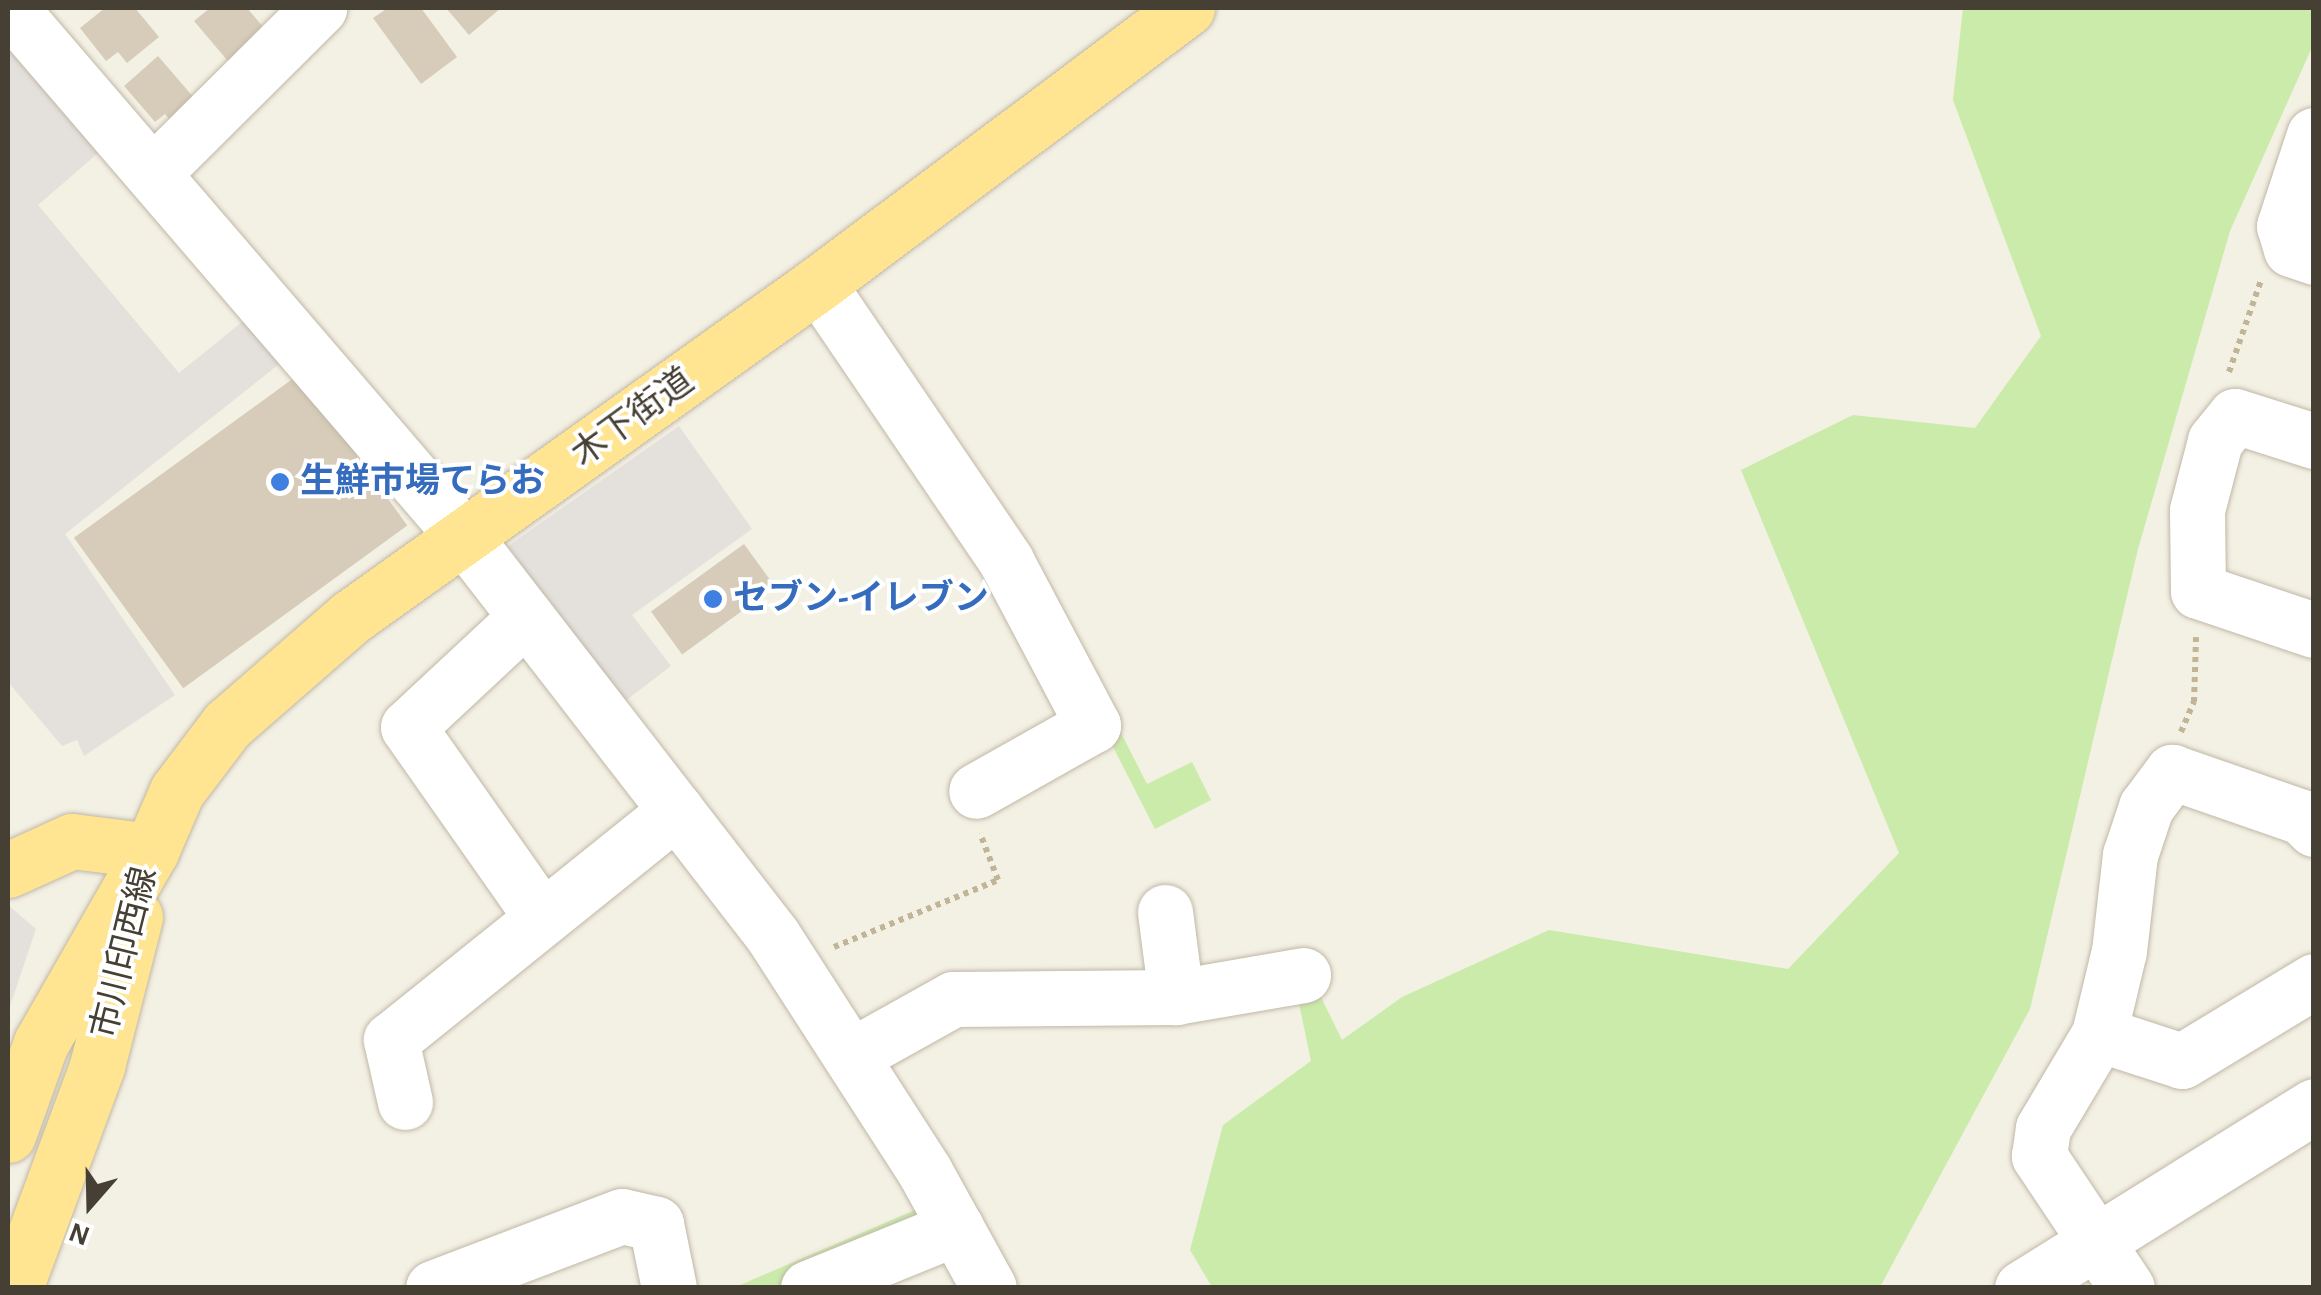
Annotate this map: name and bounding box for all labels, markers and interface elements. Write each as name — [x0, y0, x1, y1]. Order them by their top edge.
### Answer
street label: 木下街道 — [564, 360, 702, 476]
place label: 生鮮市場てらお — [300, 461, 545, 503]
marker: 生鮮市場てらお — [269, 471, 291, 493]
place label: セブン-イレブン — [733, 578, 989, 620]
marker: セブン-イレブン — [702, 588, 724, 610]
street label: 市川印西線 — [83, 863, 167, 1043]
north arrow — [40, 1155, 140, 1255]
text: N — [66, 1217, 94, 1250]

